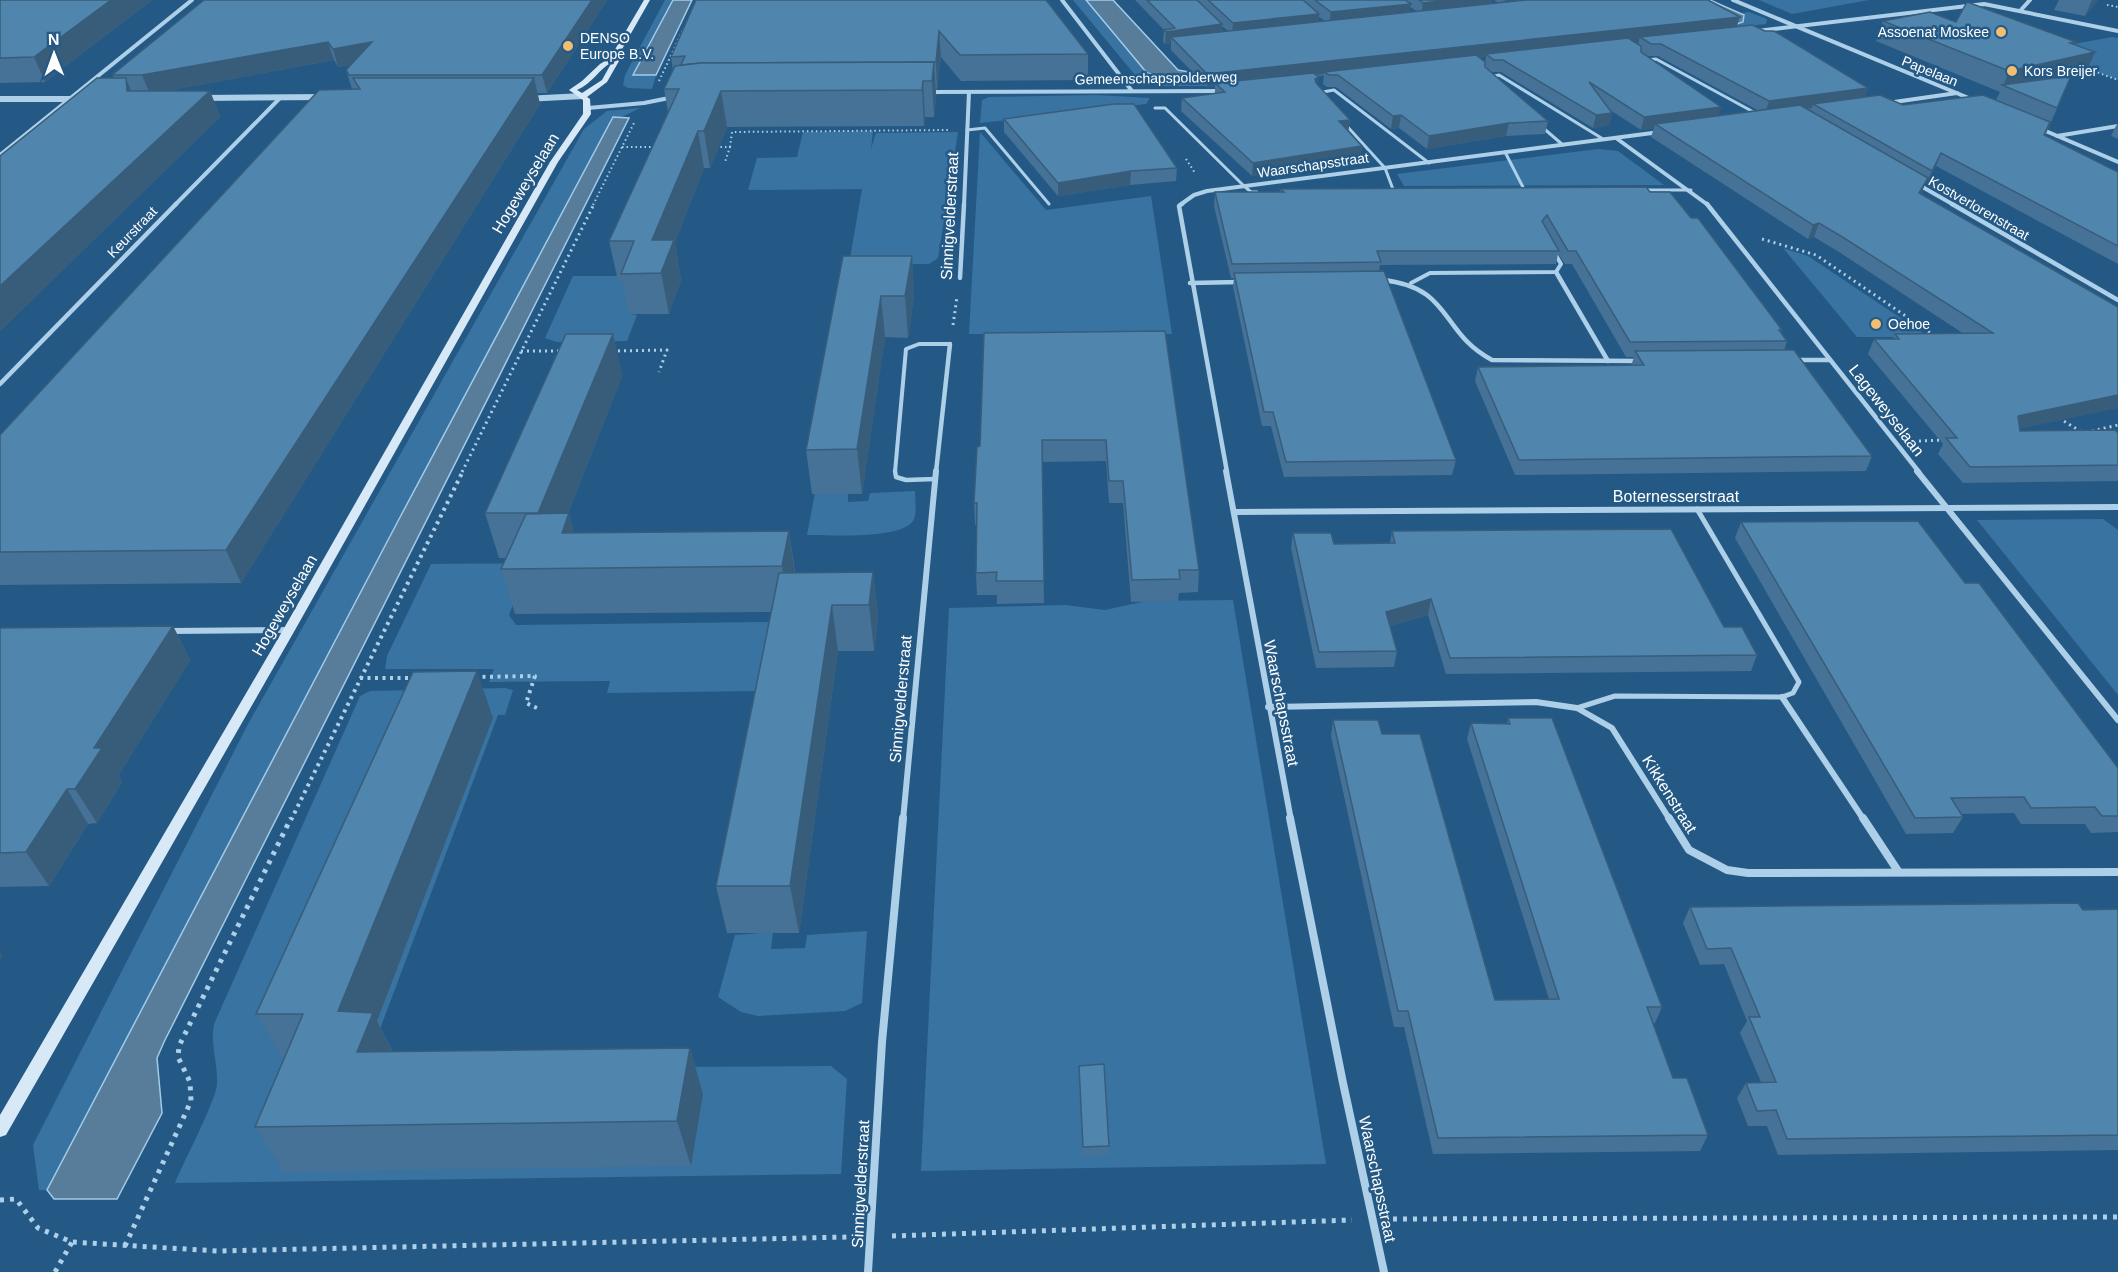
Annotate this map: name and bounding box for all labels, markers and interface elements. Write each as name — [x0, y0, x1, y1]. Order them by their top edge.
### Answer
north arrow — [24, 24, 84, 84]
place label: Assoenat Moskee — [1878, 24, 1989, 40]
marker: Assoenat Moskee — [1994, 25, 2008, 39]
place label: DENSO Europe B.V. — [580, 30, 654, 62]
text: N — [48, 31, 60, 48]
marker: DENSO Europe B.V. — [561, 39, 575, 53]
street label: Papelaan — [1900, 52, 1960, 90]
place label: Kors Breijer — [2024, 63, 2097, 79]
marker: Kors Breijer — [2005, 64, 2019, 78]
street label: Gemeenschapspolderweg — [1075, 69, 1237, 87]
street label: Hogeweyselaan — [489, 130, 562, 236]
street label: Waarschapsstraat — [1256, 149, 1370, 181]
street label: Sinnigvelderstraat — [938, 151, 961, 280]
street label: Kostverlorenstraat — [1926, 173, 2032, 243]
street label: Keurstraat — [104, 203, 160, 261]
place label: Oehoe — [1888, 316, 1930, 332]
marker: Oehoe — [1869, 317, 1883, 331]
street label: Lageweyselaan — [1846, 361, 1928, 459]
street label: Boternesserstraat — [1613, 488, 1740, 505]
street label: Hogeweyselaan — [249, 552, 320, 659]
street label: Sinnigvelderstraat — [886, 634, 915, 764]
street label: Waarschapsstraat — [1261, 638, 1302, 768]
street label: Kikkenstraat — [1639, 752, 1700, 837]
street label: Waarschapsstraat — [1356, 1115, 1399, 1244]
street label: Sinnigvelderstraat — [849, 1119, 872, 1248]

